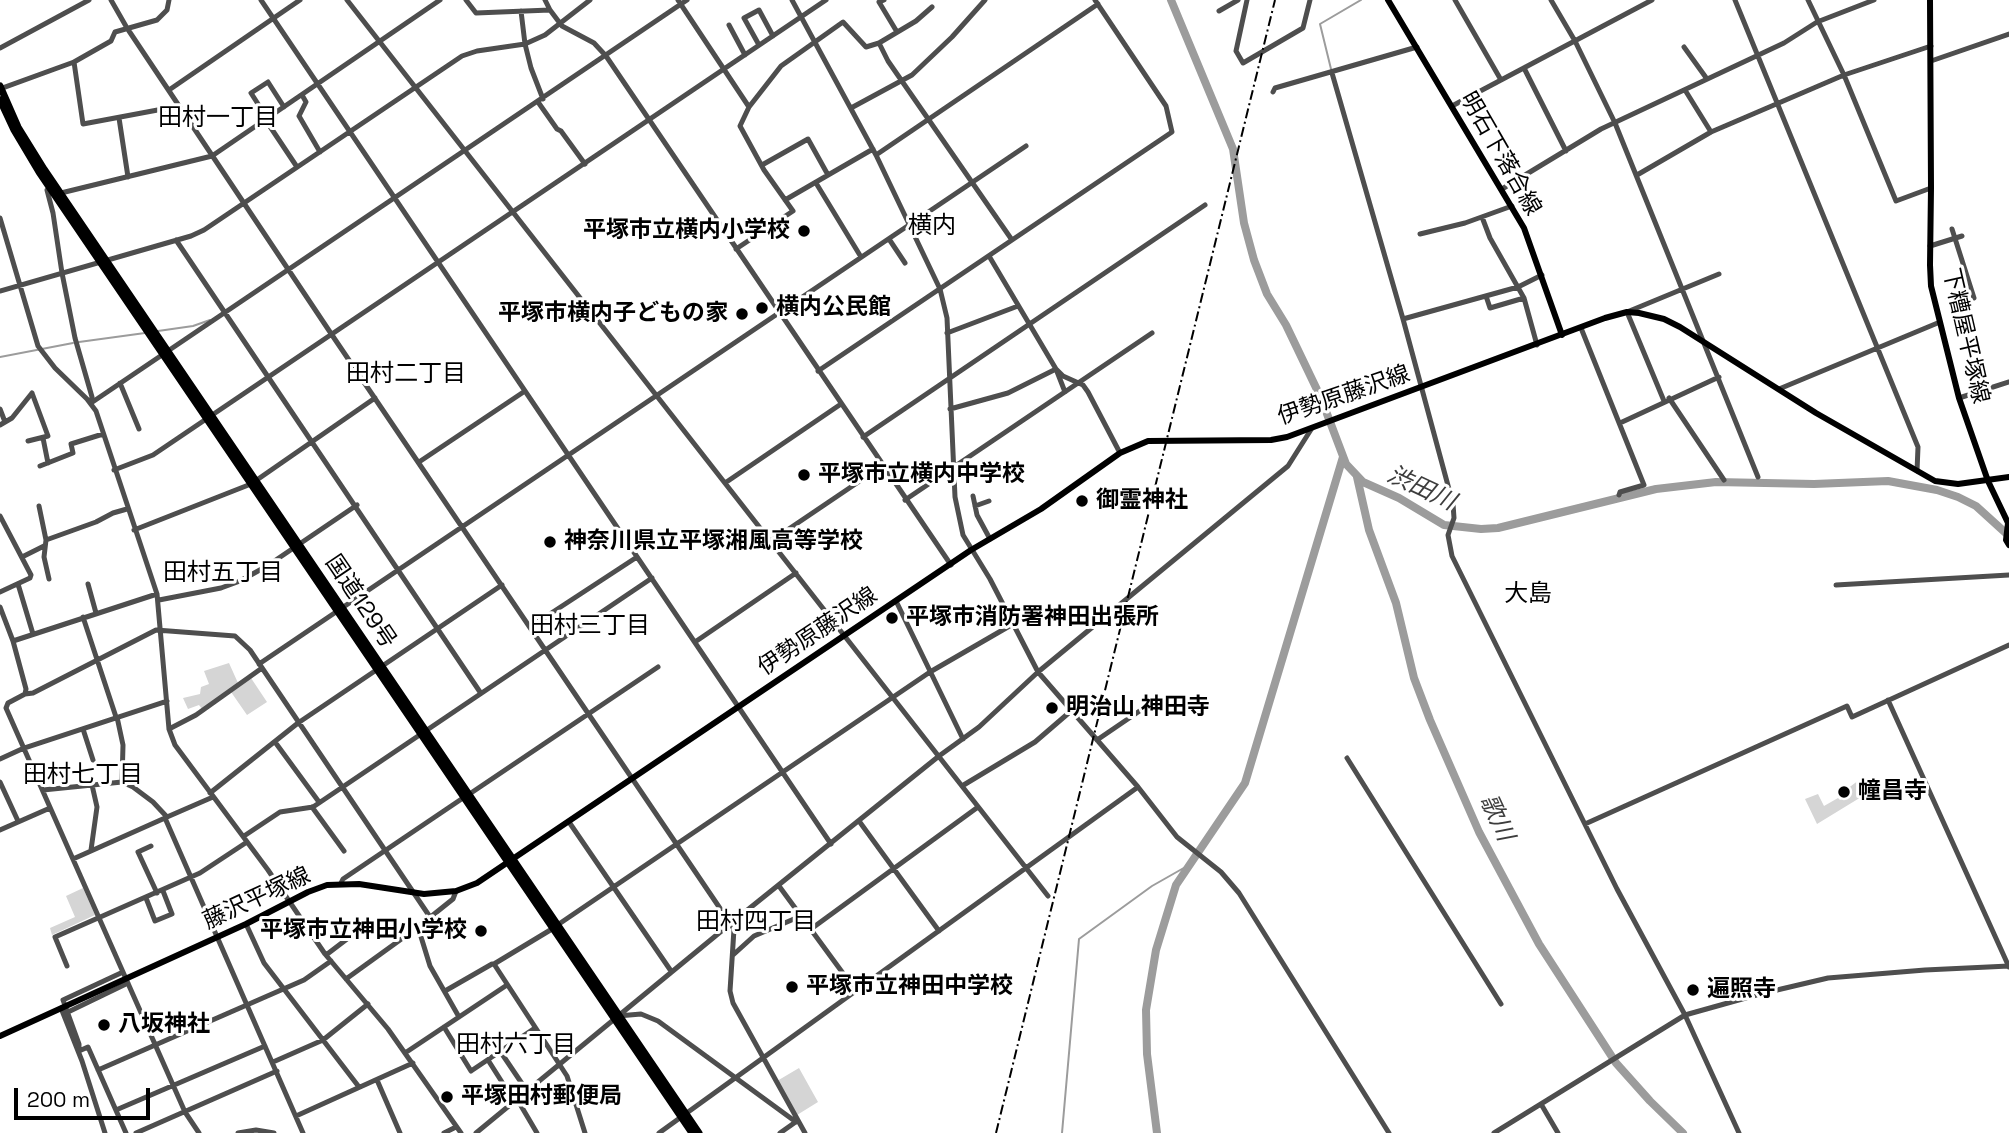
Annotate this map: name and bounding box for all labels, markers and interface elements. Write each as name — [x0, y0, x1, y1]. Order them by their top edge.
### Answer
street label: 明石下落合線 — [1454, 87, 1546, 221]
district label: 田村一丁目 — [158, 104, 278, 132]
district label: 横内 — [908, 212, 956, 240]
place label: 平塚市立横内小学校 — [583, 217, 790, 245]
marker: 平塚市立横内小学校 — [796, 223, 812, 239]
street label: 下糟屋平塚線 — [1936, 266, 1994, 406]
place label: 横内公民館 — [776, 294, 891, 322]
place label: 平塚市横内子どもの家 — [498, 300, 728, 328]
marker: 横内公民館 — [754, 300, 770, 316]
marker: 平塚市横内子どもの家 — [734, 306, 750, 322]
district label: 田村二丁目 — [346, 360, 466, 388]
street label: 伊勢原藤沢線 — [1274, 360, 1414, 432]
place label: 平塚市立横内中学校 — [818, 461, 1025, 489]
water label: 渋田川 — [1382, 461, 1460, 517]
marker: 平塚市立横内中学校 — [796, 467, 812, 483]
place label: 御霊神社 — [1096, 487, 1188, 515]
marker: 御霊神社 — [1074, 493, 1090, 509]
place label: 神奈川県立平塚湘風高等学校 — [564, 528, 863, 556]
marker: 神奈川県立平塚湘風高等学校 — [542, 534, 558, 550]
street label: 国道129号 — [319, 550, 401, 654]
district label: 田村五丁目 — [163, 559, 283, 587]
district label: 大島 — [1504, 580, 1552, 608]
street label: 伊勢原藤沢線 — [753, 582, 883, 682]
place label: 平塚市消防署神田出張所 — [906, 604, 1159, 632]
marker: 平塚市消防署神田出張所 — [884, 610, 900, 626]
district label: 田村三丁目 — [530, 612, 650, 640]
place label: 明治山 神田寺 — [1066, 694, 1210, 722]
marker: 明治山 神田寺 — [1044, 700, 1060, 716]
district label: 田村七丁目 — [23, 761, 143, 789]
place label: 幢昌寺 — [1858, 778, 1927, 806]
marker: 幢昌寺 — [1836, 784, 1852, 800]
water label: 歌川 — [1473, 790, 1519, 846]
street label: 藤沢平塚線 — [199, 862, 315, 936]
district label: 田村四丁目 — [696, 908, 816, 936]
place label: 平塚市立神田小学校 — [260, 917, 467, 945]
marker: 平塚市立神田小学校 — [473, 923, 489, 939]
place label: 平塚市立神田中学校 — [806, 973, 1013, 1001]
place label: 遍照寺 — [1707, 976, 1776, 1004]
marker: 平塚市立神田中学校 — [784, 979, 800, 995]
marker: 遍照寺 — [1685, 982, 1701, 998]
place label: 八坂神社 — [118, 1011, 210, 1039]
marker: 八坂神社 — [96, 1017, 112, 1033]
district label: 田村六丁目 — [456, 1031, 576, 1059]
scale bar — [18, 1074, 154, 1118]
place label: 平塚田村郵便局 — [461, 1083, 622, 1111]
text: 200 m — [27, 1086, 90, 1113]
marker: 平塚田村郵便局 — [439, 1089, 455, 1105]

